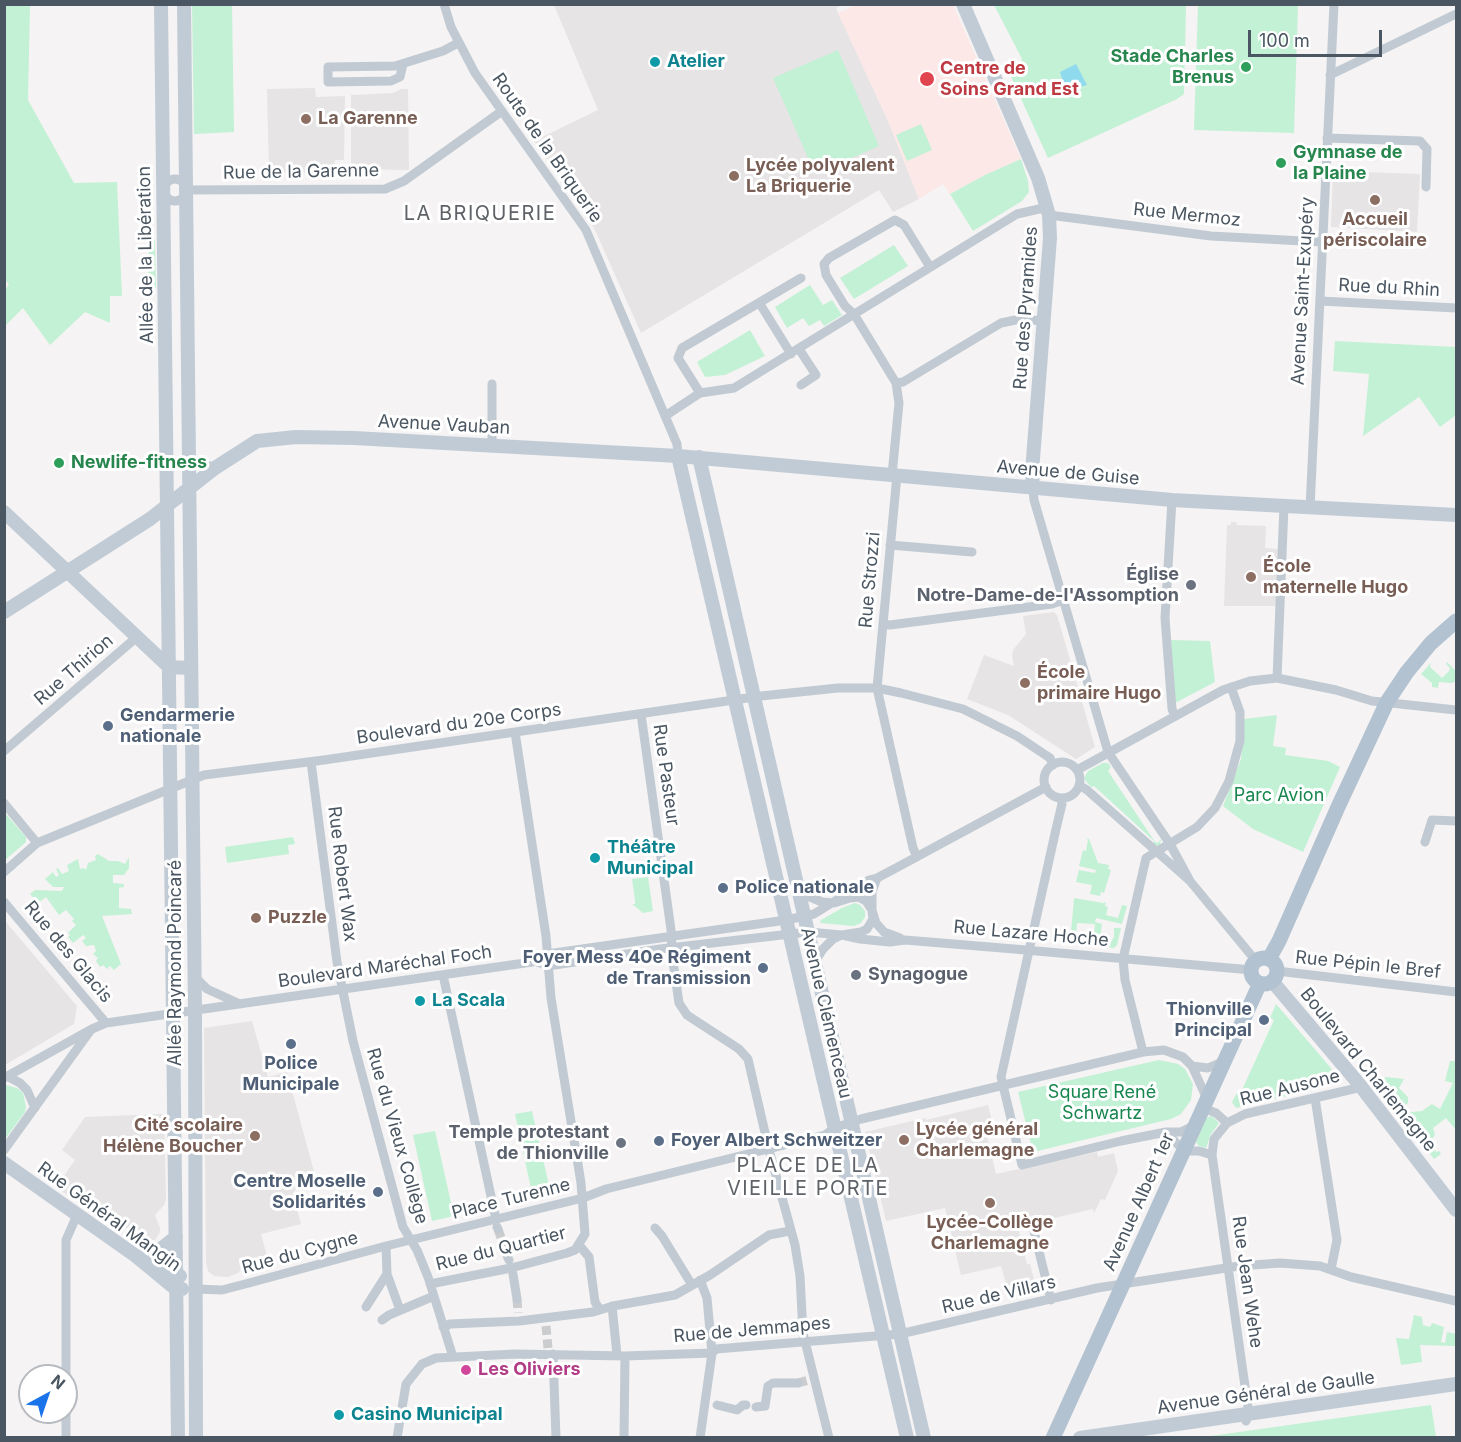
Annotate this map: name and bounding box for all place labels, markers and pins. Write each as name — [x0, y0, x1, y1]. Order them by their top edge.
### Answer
place label: Stade Charles Brenus — [1110, 46, 1234, 88]
place label: Atelier — [667, 51, 725, 73]
marker: Atelier — [648, 55, 662, 69]
place label: Centre de Soins Grand Est — [940, 58, 1079, 100]
marker: Stade Charles Brenus — [1239, 60, 1253, 74]
marker: Centre de Soins Grand Est — [918, 70, 936, 88]
place label: La Garenne — [318, 108, 418, 130]
marker: La Garenne — [299, 112, 313, 126]
place label: Gymnase de la Plaine — [1293, 142, 1403, 184]
place label: Lycée polyvalent La Briquerie — [746, 155, 895, 198]
marker: Gymnase de la Plaine — [1274, 156, 1288, 170]
marker: Lycée polyvalent La Briquerie — [727, 169, 741, 183]
marker: Accueil périscolaire — [1368, 193, 1382, 207]
place label: Accueil périscolaire — [1323, 209, 1427, 252]
place label: Newlife-fitness — [71, 452, 207, 474]
marker: Newlife-fitness — [52, 456, 66, 470]
place label: École maternelle Hugo — [1263, 556, 1408, 598]
place label: Église Notre-Dame-de-l'Assomption — [917, 564, 1179, 606]
marker: École maternelle Hugo — [1244, 570, 1258, 584]
marker: Église Notre-Dame-de-l'Assomption — [1184, 578, 1198, 592]
place label: École primaire Hugo — [1037, 662, 1161, 704]
marker: École primaire Hugo — [1018, 676, 1032, 690]
place label: Gendarmerie nationale — [120, 705, 235, 748]
marker: Gendarmerie nationale — [101, 719, 115, 733]
place label: Théâtre Municipal — [607, 837, 693, 880]
marker: Théâtre Municipal — [588, 851, 602, 865]
place label: Police nationale — [735, 877, 874, 899]
marker: Police nationale — [716, 881, 730, 895]
place label: Puzzle — [268, 907, 327, 929]
marker: Puzzle — [249, 911, 263, 925]
place label: Foyer Mess 40e Régiment de Transmission — [523, 947, 751, 990]
marker: Foyer Mess 40e Régiment de Transmission — [756, 961, 770, 975]
place label: Synagogue — [868, 964, 968, 986]
marker: Synagogue — [849, 968, 863, 982]
place label: La Scala — [432, 990, 505, 1012]
marker: La Scala — [413, 994, 427, 1008]
place label: Thionville Principal — [1166, 999, 1252, 1042]
marker: Thionville Principal — [1257, 1013, 1271, 1027]
marker: Police Municipale — [284, 1037, 298, 1051]
place label: Police Municipale — [242, 1053, 340, 1096]
place label: Cité scolaire Hélène Boucher — [103, 1115, 243, 1158]
place label: Lycée général Charlemagne — [916, 1119, 1038, 1162]
place label: Temple protestant de Thionville — [449, 1122, 609, 1164]
marker: Cité scolaire Hélène Boucher — [248, 1129, 262, 1143]
place label: Foyer Albert Schweitzer — [671, 1130, 882, 1152]
marker: Lycée général Charlemagne — [897, 1133, 911, 1147]
marker: Foyer Albert Schweitzer — [652, 1134, 666, 1148]
marker: Temple protestant de Thionville — [614, 1136, 628, 1150]
place label: Centre Moselle Solidarités — [233, 1171, 366, 1214]
marker: Centre Moselle Solidarités — [371, 1185, 385, 1199]
marker: Lycée-Collège Charlemagne — [983, 1196, 997, 1210]
place label: Lycée-Collège Charlemagne — [927, 1212, 1053, 1254]
place label: Les Oliviers — [478, 1359, 581, 1381]
marker: Les Oliviers — [459, 1363, 473, 1377]
place label: Casino Municipal — [351, 1404, 503, 1426]
marker: Casino Municipal — [332, 1408, 346, 1422]

